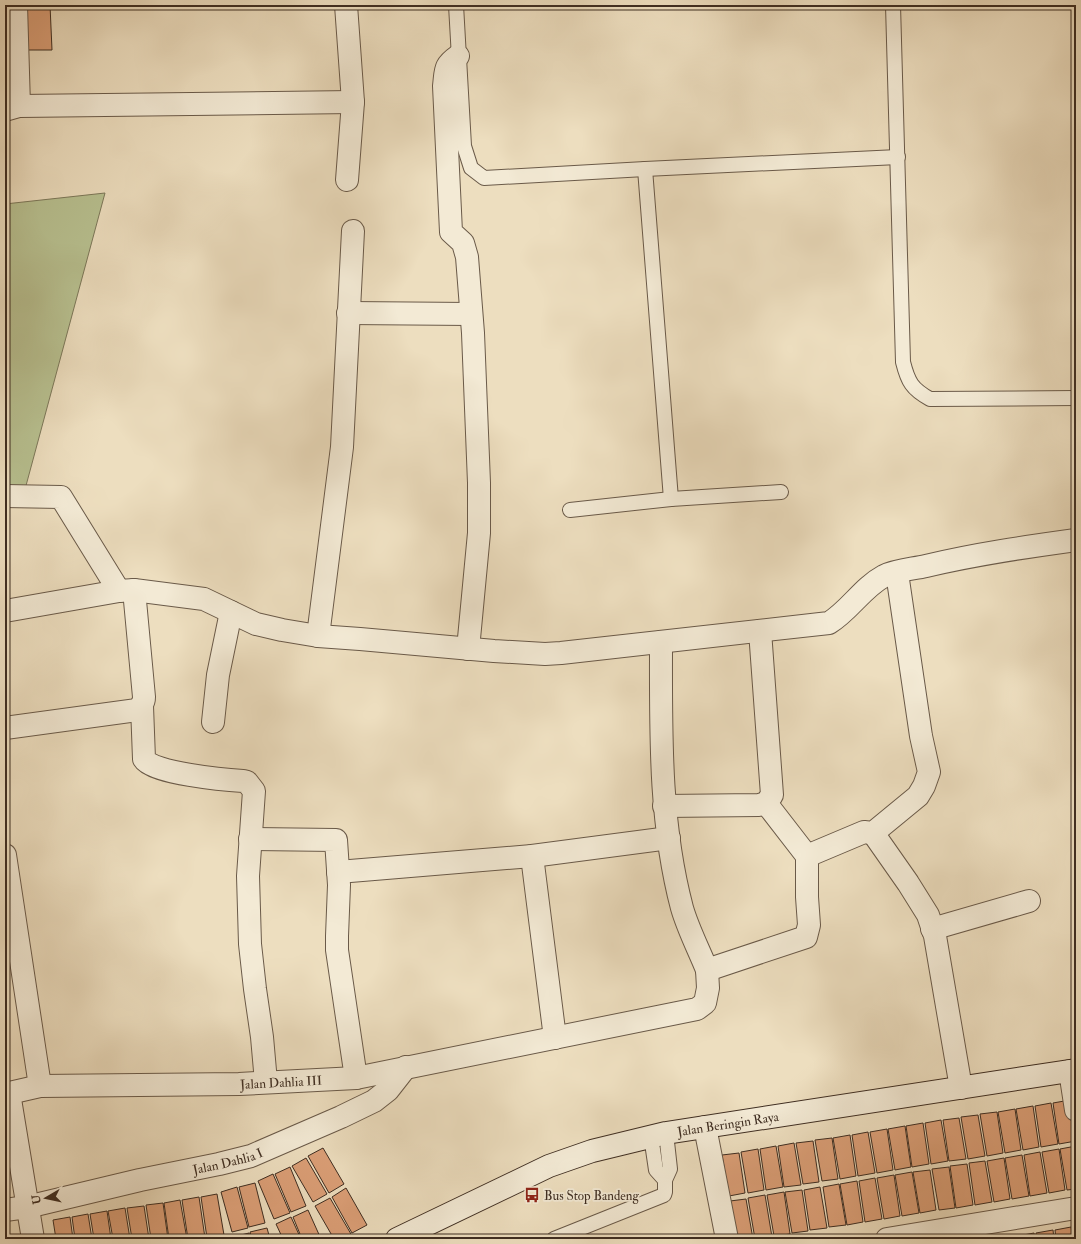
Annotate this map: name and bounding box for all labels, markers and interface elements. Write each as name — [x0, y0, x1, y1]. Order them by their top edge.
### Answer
street label: Jalan Dahlia III — [239, 1073, 322, 1093]
street label: Jalan Beringin Raya — [675, 1109, 781, 1140]
street label: Jalan Dahlia I — [190, 1145, 265, 1178]
north arrow — [26, 1178, 66, 1218]
bus stop icon: Bus Stop Bandeng — [523, 1186, 541, 1204]
place label: Bus Stop Bandeng — [544, 1188, 639, 1205]
text: U — [29, 1193, 44, 1205]

